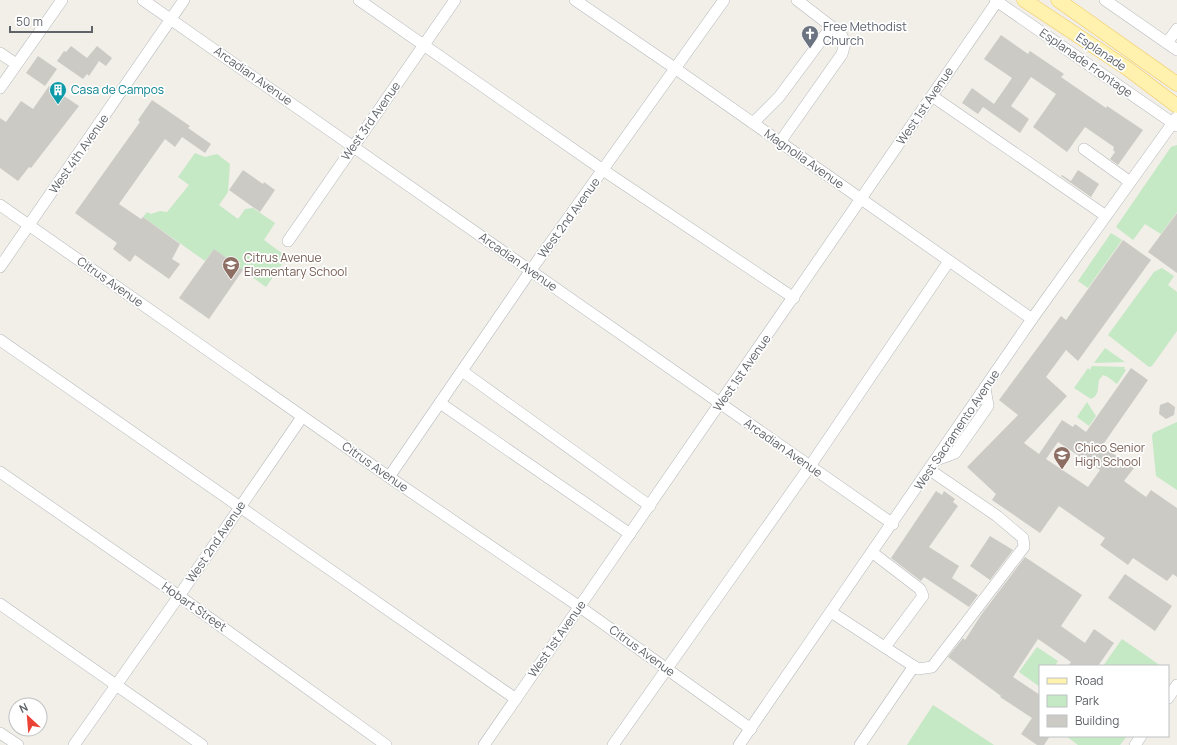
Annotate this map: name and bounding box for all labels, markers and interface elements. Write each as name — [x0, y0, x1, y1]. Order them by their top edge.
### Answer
scale bar — [10, 8, 92, 34]
text: 50 m — [16, 13, 43, 30]
place label: Free Methodist Church — [823, 18, 907, 49]
church icon: Free Methodist Church — [800, 24, 820, 49]
street label: Esplanade Frontage — [1036, 24, 1136, 101]
street label: Esplanade — [1073, 28, 1130, 75]
street label: Arcadian Avenue — [211, 42, 296, 109]
street label: West 1st Avenue — [892, 64, 957, 148]
street label: West 3rd Avenue — [337, 78, 404, 163]
building icon: Casa de Campos — [48, 80, 68, 105]
place label: Casa de Campos — [71, 81, 164, 98]
street label: West 4th Avenue — [45, 111, 112, 197]
street label: Magnolia Avenue — [761, 125, 848, 192]
street label: West 2nd Avenue — [534, 174, 604, 261]
street label: Arcadian Avenue — [476, 228, 561, 295]
place label: Citrus Avenue Elementary School — [244, 249, 347, 280]
street label: Citrus Avenue — [74, 252, 147, 311]
school or university icon: Citrus Avenue Elementary School — [221, 255, 241, 280]
street label: West 1st Avenue — [709, 331, 774, 415]
street label: West Sacramento Avenue — [910, 366, 1003, 493]
street label: Arcadian Avenue — [741, 414, 826, 481]
street label: Citrus Avenue — [339, 437, 412, 496]
place label: Chico Senior High School — [1075, 439, 1146, 470]
school or university icon: Chico Senior High School — [1052, 445, 1072, 470]
street label: West 2nd Avenue — [182, 497, 249, 586]
street label: Hobart Street — [158, 578, 230, 635]
street label: West 1st Avenue — [524, 597, 589, 681]
street label: Citrus Avenue — [606, 621, 679, 680]
legend — [1039, 665, 1169, 737]
text: Road — [1075, 672, 1103, 689]
text: Park — [1075, 692, 1100, 709]
north arrow — [8, 697, 48, 737]
text: N — [17, 699, 30, 716]
text: Building — [1075, 712, 1119, 729]

